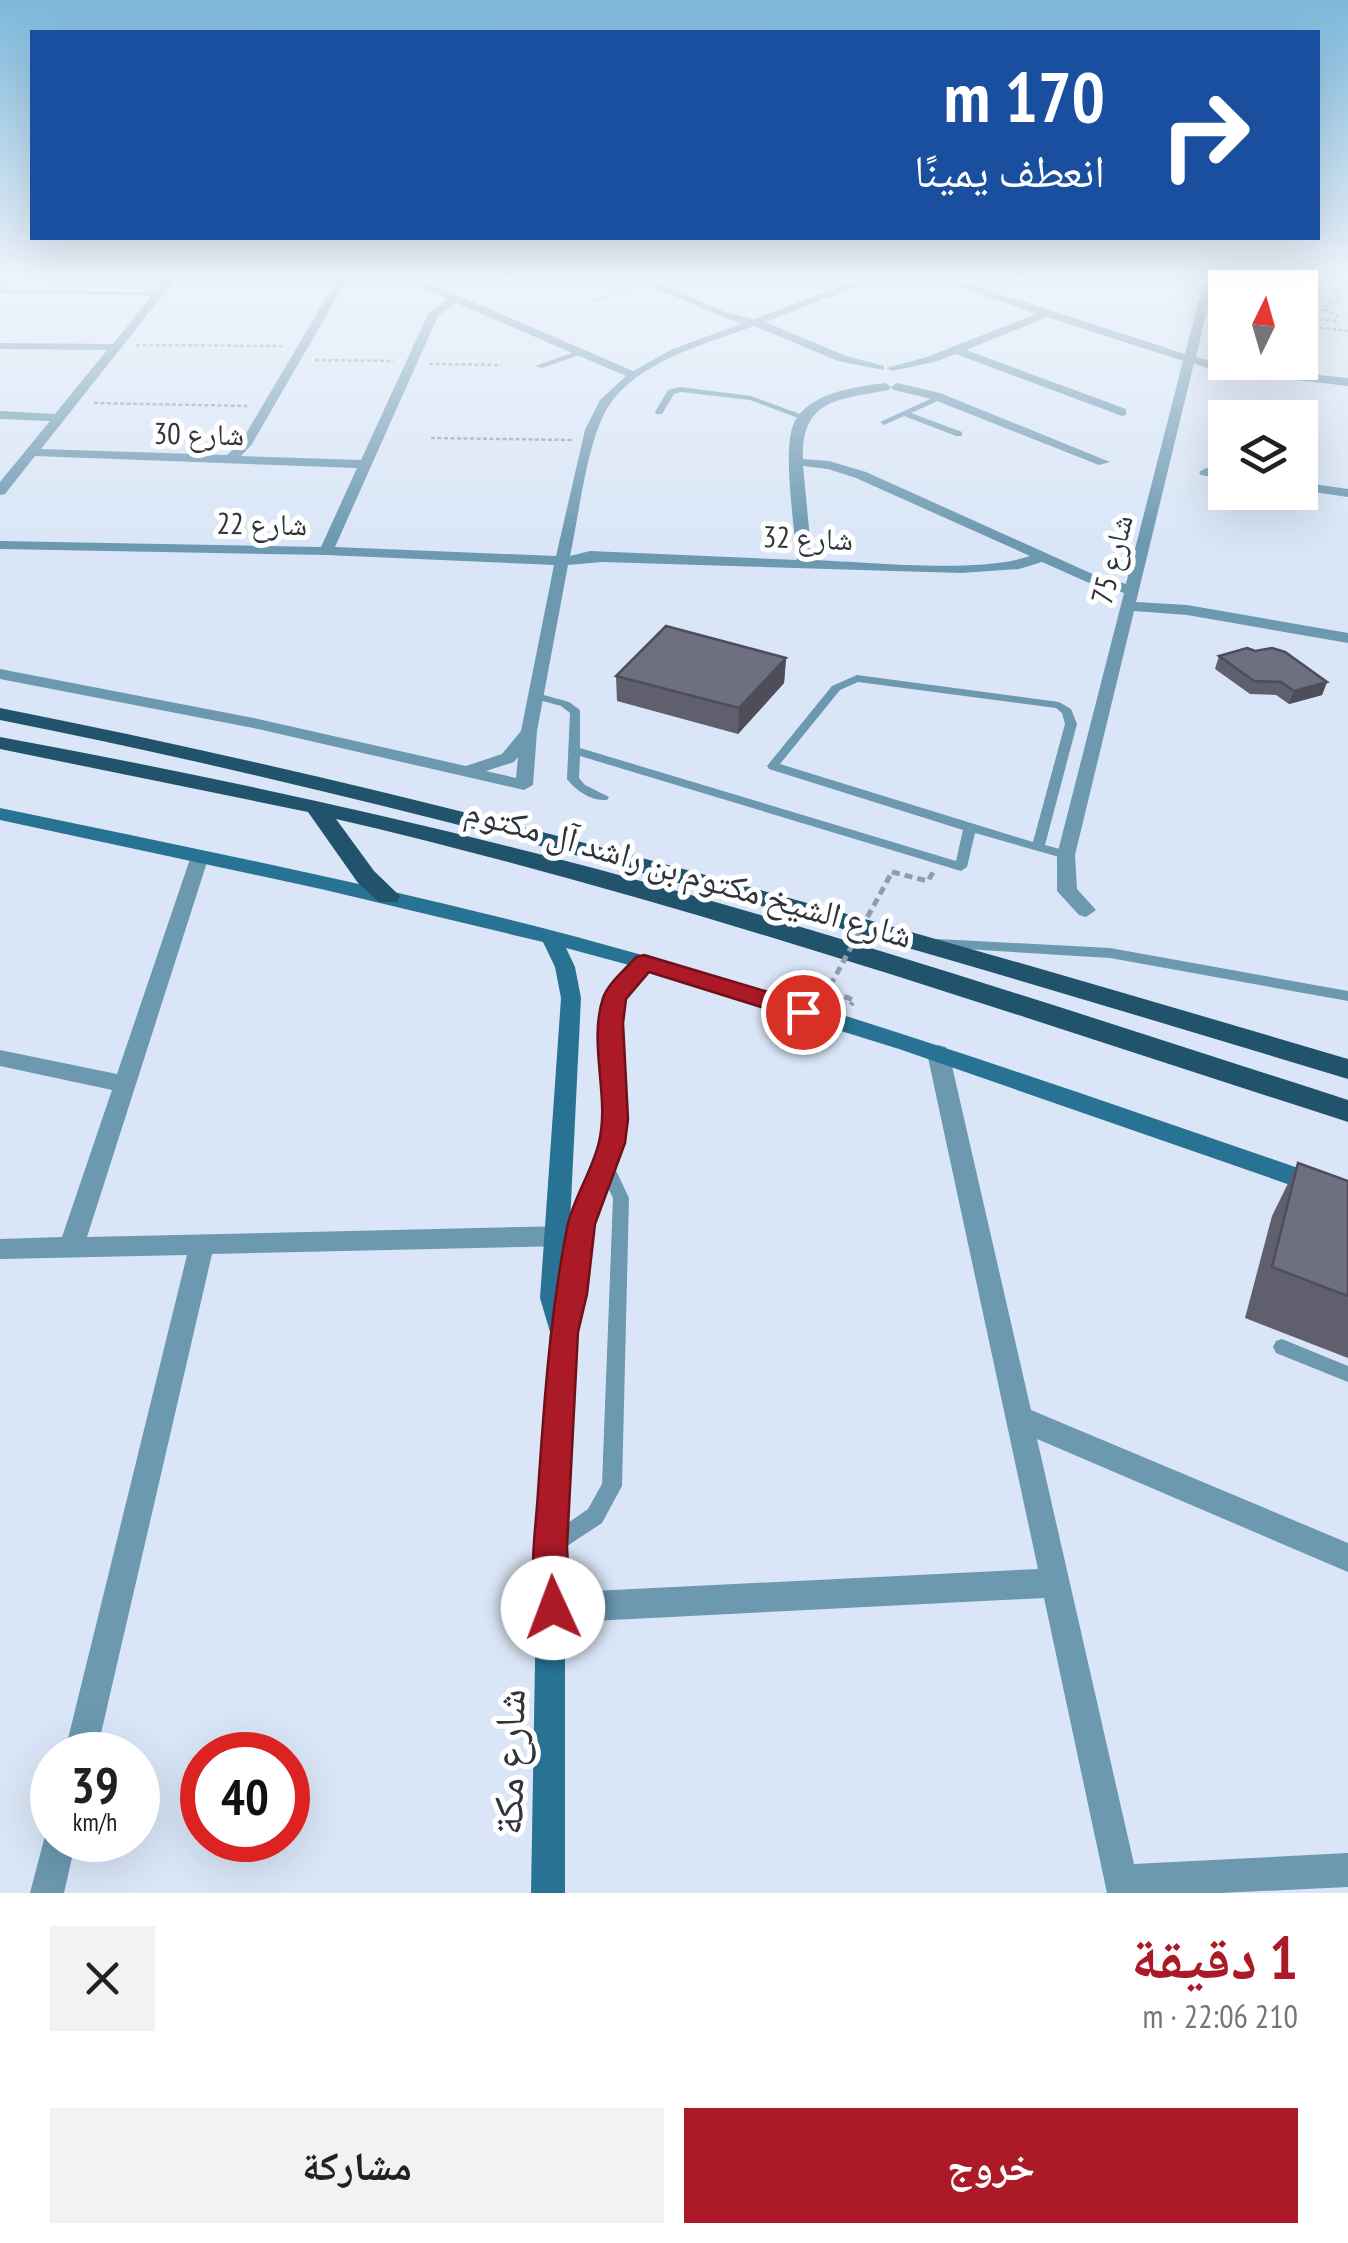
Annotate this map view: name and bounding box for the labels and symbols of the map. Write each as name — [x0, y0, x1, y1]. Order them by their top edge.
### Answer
north arrow — [1208, 270, 1318, 380]
street label: شارع 30 — [153, 413, 245, 454]
street label: شارع 22 — [216, 503, 308, 544]
street label: شارع 75 — [1081, 510, 1142, 608]
street label: شارع 32 — [762, 516, 854, 559]
street label: شارع الشيخ مكتوم بن راشد آل مكتوم — [460, 786, 918, 959]
pin — [761, 970, 846, 1055]
position arrow — [501, 1556, 605, 1660]
street label: شارع مكة — [479, 1688, 537, 1836]
speed limit sign: 40 — [180, 1732, 310, 1862]

